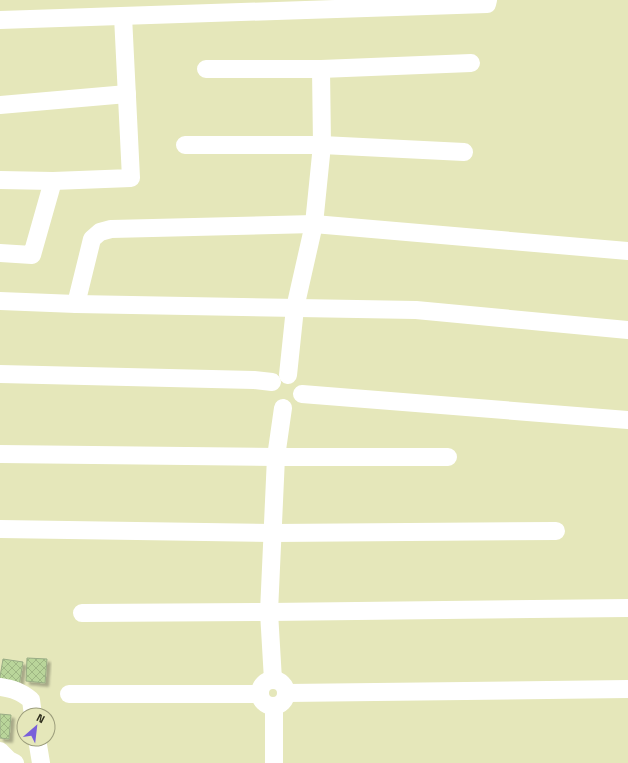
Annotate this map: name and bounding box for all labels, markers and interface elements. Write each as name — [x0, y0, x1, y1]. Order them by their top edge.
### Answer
north arrow — [16, 707, 56, 747]
text: N — [34, 709, 48, 727]

